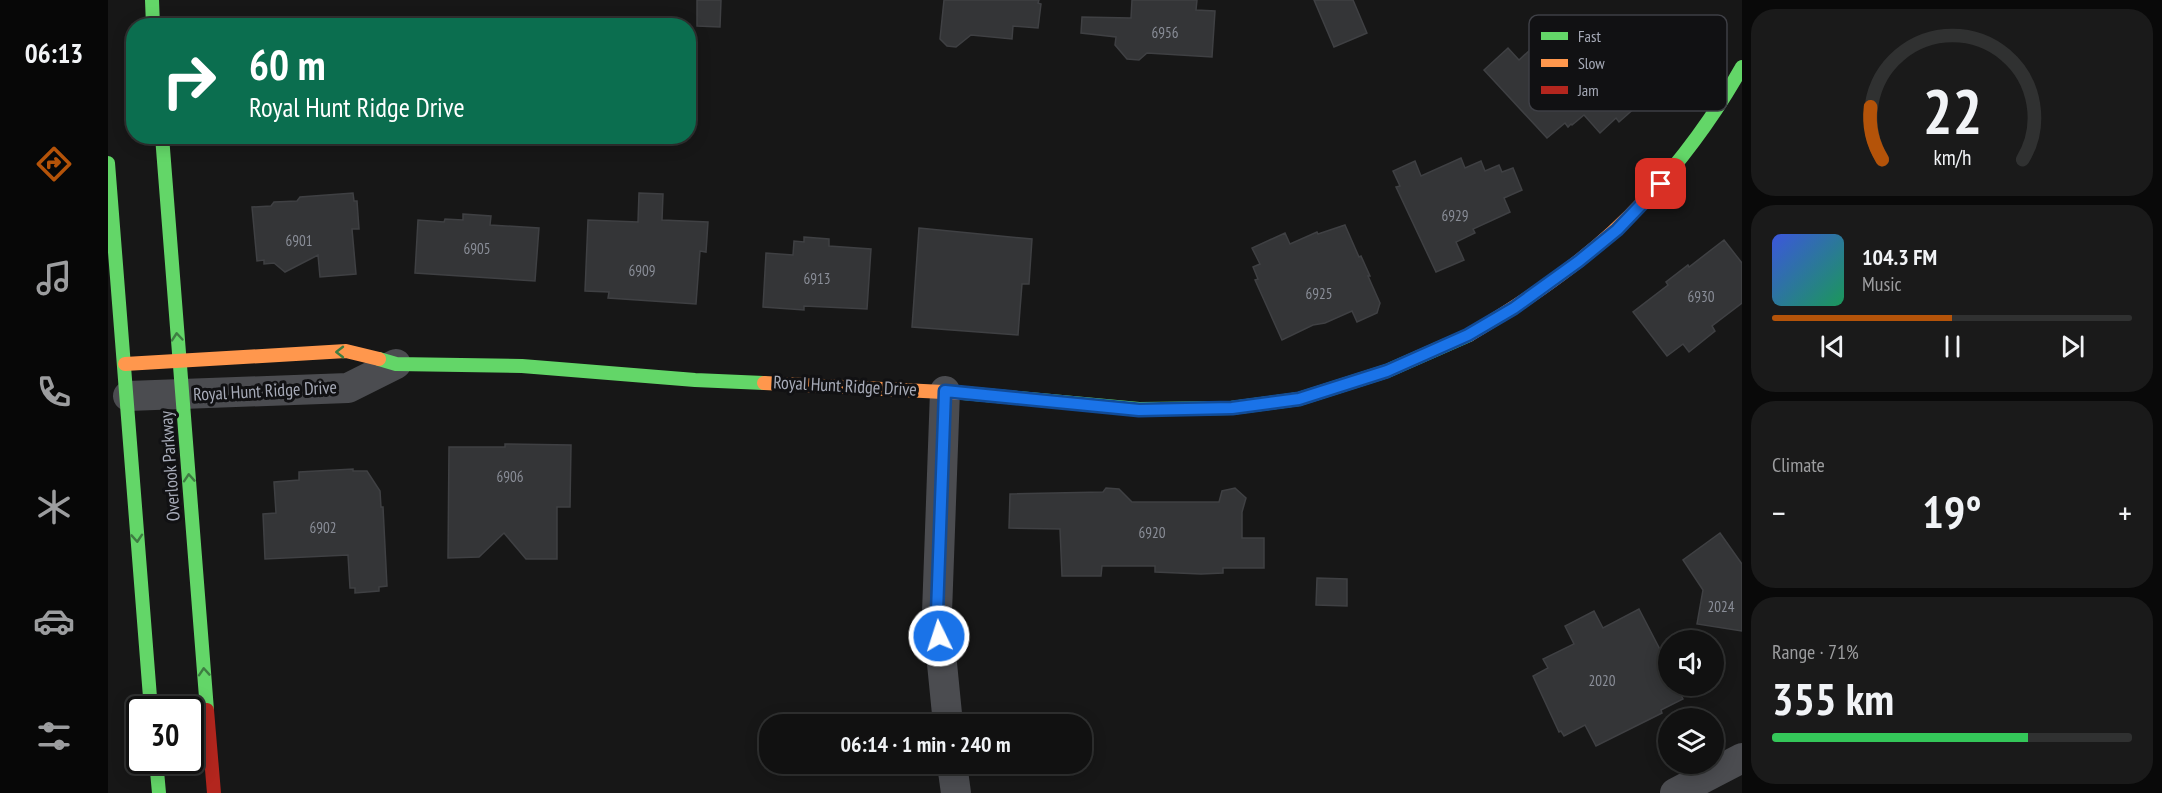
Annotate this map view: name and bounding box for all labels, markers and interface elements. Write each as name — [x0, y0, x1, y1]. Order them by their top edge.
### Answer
legend — [1529, 15, 1727, 111]
house number: 6956 — [1151, 23, 1179, 42]
text: Fast — [1578, 26, 1601, 46]
text: 06:13 — [25, 36, 83, 70]
text: 60 m — [249, 37, 326, 92]
icon: right — [150, 42, 228, 120]
text: Slow — [1578, 53, 1605, 73]
text: 22 — [1922, 70, 1982, 151]
text: Jam — [1577, 80, 1599, 100]
text: Royal Hunt Ridge Drive — [249, 90, 465, 124]
icon: directions — [33, 143, 75, 185]
text: km/h — [1933, 143, 1971, 171]
pin — [1635, 158, 1686, 209]
icon: arrive — [1644, 167, 1677, 200]
house number: 6929 — [1441, 206, 1469, 225]
house number: 6901 — [285, 231, 313, 250]
house number: 6905 — [463, 239, 491, 258]
text: 104.3 FM — [1862, 243, 1937, 271]
icon: music — [33, 257, 75, 299]
house number: 6909 — [628, 261, 656, 280]
house number: 6913 — [803, 269, 831, 288]
text: Music — [1862, 271, 1902, 297]
house number: 6925 — [1305, 284, 1333, 303]
house number: 6930 — [1687, 287, 1715, 306]
icon: previous — [1816, 330, 1849, 363]
icon: pause — [1936, 330, 1969, 363]
icon: next — [2056, 330, 2089, 363]
one-way arrow — [171, 332, 184, 341]
one-way arrow — [335, 346, 344, 358]
street label: Royal Hunt Ridge Drive — [773, 370, 917, 401]
icon: phone — [33, 371, 75, 413]
street label: Royal Hunt Ridge Drive — [193, 375, 337, 406]
street label: Overlook Parkway — [154, 410, 185, 522]
text: Climate — [1772, 452, 1825, 478]
house number: 6906 — [496, 467, 524, 486]
one-way arrow — [183, 473, 196, 482]
text: 19° — [1922, 482, 1982, 540]
icon: climate — [33, 486, 75, 528]
text: − — [1772, 491, 1786, 534]
text: + — [2118, 491, 2132, 534]
house number: 6902 — [309, 518, 337, 537]
house number: 6920 — [1138, 523, 1166, 542]
one-way arrow — [130, 533, 143, 543]
house number: 2024 — [1707, 597, 1735, 616]
icon: car — [33, 600, 75, 642]
position arrow — [907, 604, 971, 668]
map controls — [1658, 630, 1724, 774]
button: sound — [1658, 630, 1724, 696]
text: Range · 71% — [1772, 639, 1859, 665]
one-way arrow — [197, 667, 210, 676]
text: 355 km — [1772, 669, 1894, 727]
house number: 2020 — [1588, 671, 1616, 690]
speed limit sign: 30 — [126, 696, 204, 774]
button: layers — [1658, 708, 1724, 774]
icon: filters — [33, 715, 75, 757]
text: 06:14 · 1 min · 240 m — [840, 730, 1011, 758]

